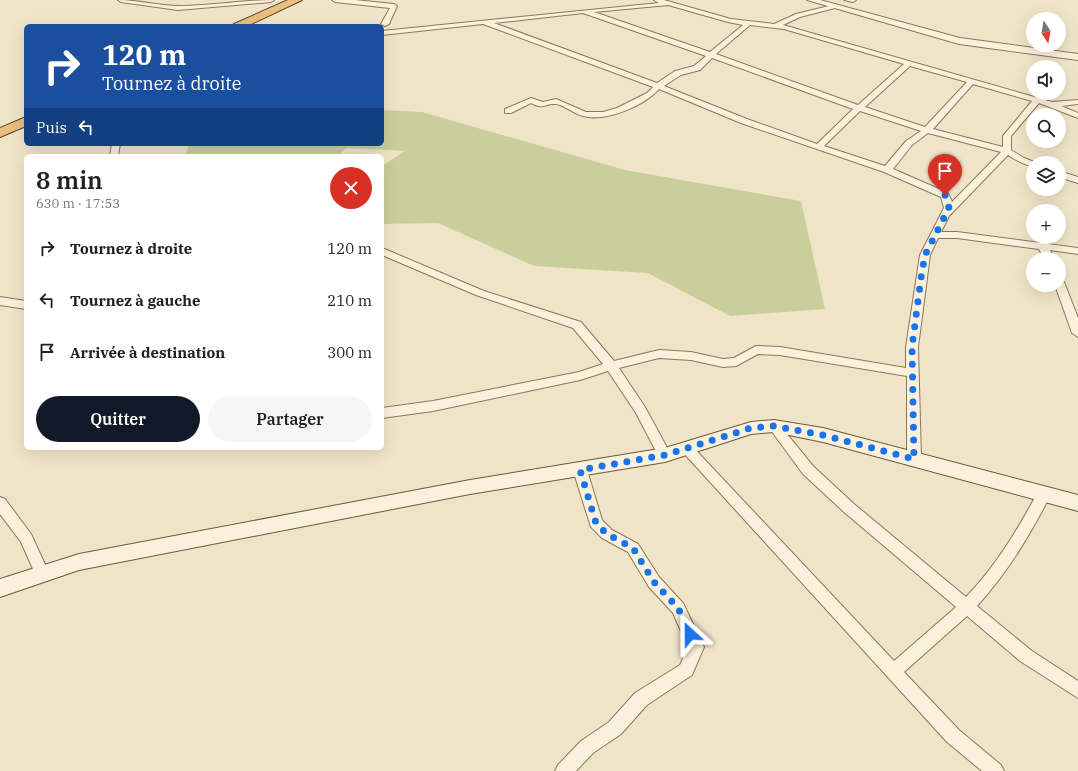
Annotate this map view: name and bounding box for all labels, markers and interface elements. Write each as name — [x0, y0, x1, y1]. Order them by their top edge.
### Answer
north arrow — [1026, 12, 1066, 52]
map controls — [1026, 12, 1066, 292]
text: 120 m — [102, 36, 186, 73]
icon: right — [36, 40, 88, 92]
button: sound — [1026, 60, 1066, 100]
text: Tournez à droite — [102, 72, 241, 95]
button: search — [1026, 108, 1066, 148]
icon: left — [75, 116, 97, 138]
text: Puis — [36, 118, 67, 137]
pin — [928, 154, 962, 195]
button: layers — [1026, 156, 1066, 196]
icon: arrive — [934, 160, 956, 182]
text: 8 min — [36, 164, 103, 196]
button: close — [330, 167, 372, 209]
text: 630 m · 17:53 — [36, 195, 120, 212]
button: + — [1026, 204, 1066, 244]
icon: right — [36, 237, 58, 259]
text: Tournez à droite — [70, 239, 192, 258]
text: 120 m — [327, 239, 372, 258]
button: − — [1026, 252, 1066, 292]
icon: left — [36, 289, 58, 311]
text: Tournez à gauche — [70, 291, 201, 310]
text: 210 m — [327, 291, 372, 310]
icon: arrive — [36, 341, 58, 363]
text: Arrivée à destination — [70, 343, 225, 362]
text: 300 m — [327, 343, 372, 362]
button: Quitter — [36, 396, 200, 442]
button: Partager — [208, 396, 372, 442]
position arrow — [669, 613, 711, 655]

